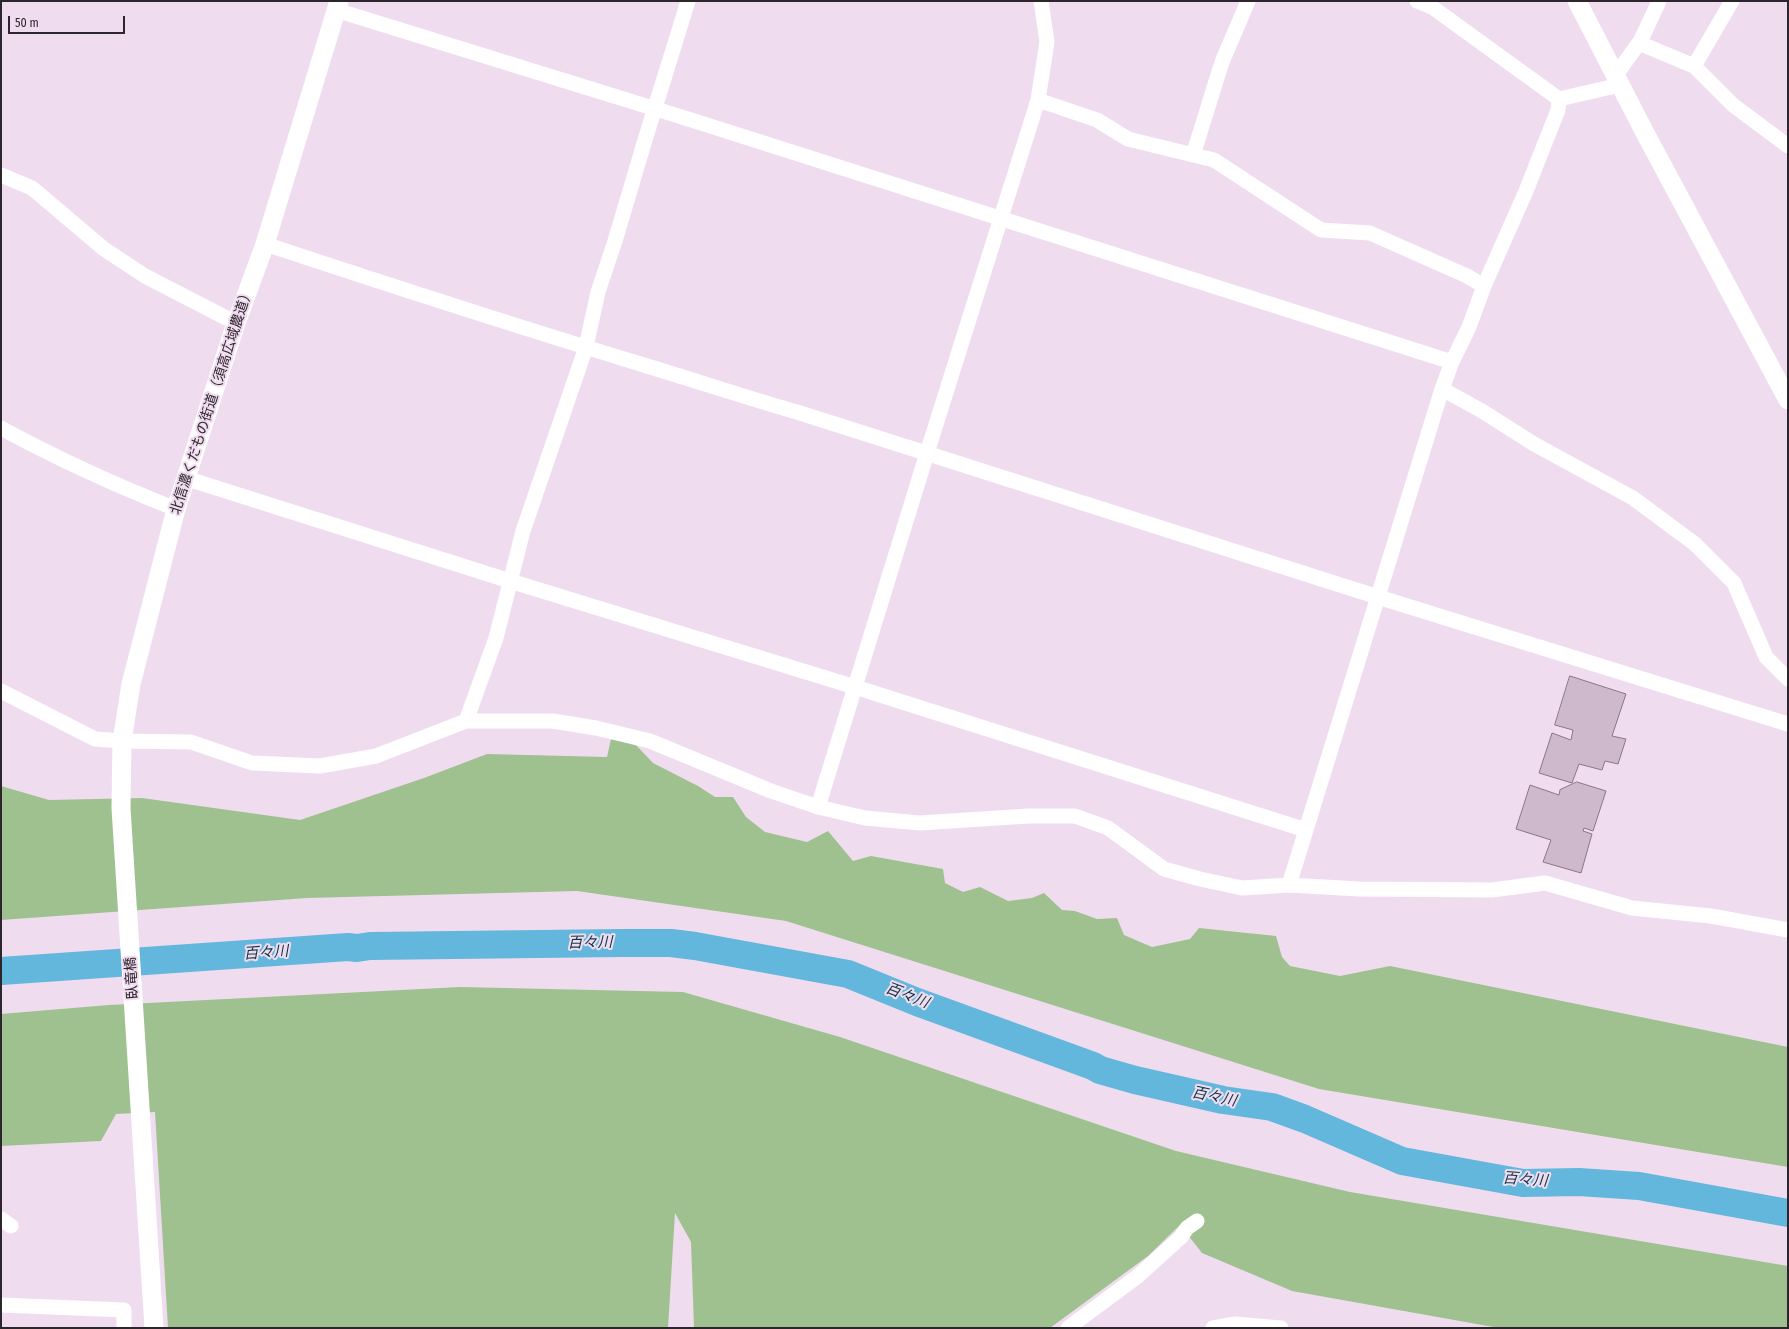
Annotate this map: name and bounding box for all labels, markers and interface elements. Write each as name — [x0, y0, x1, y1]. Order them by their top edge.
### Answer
scale bar — [10, 8, 127, 34]
text: 50 m — [15, 16, 39, 30]
street label: 北信濃くだもの街道（須高広域農道） — [167, 285, 257, 517]
water label: 百々川 — [567, 934, 613, 952]
water label: 百々川 — [243, 942, 289, 964]
street label: 臥竜橋 — [122, 956, 142, 1000]
water label: 百々川 — [883, 980, 931, 1012]
water label: 百々川 — [1190, 1084, 1238, 1110]
water label: 百々川 — [1502, 1169, 1548, 1191]

